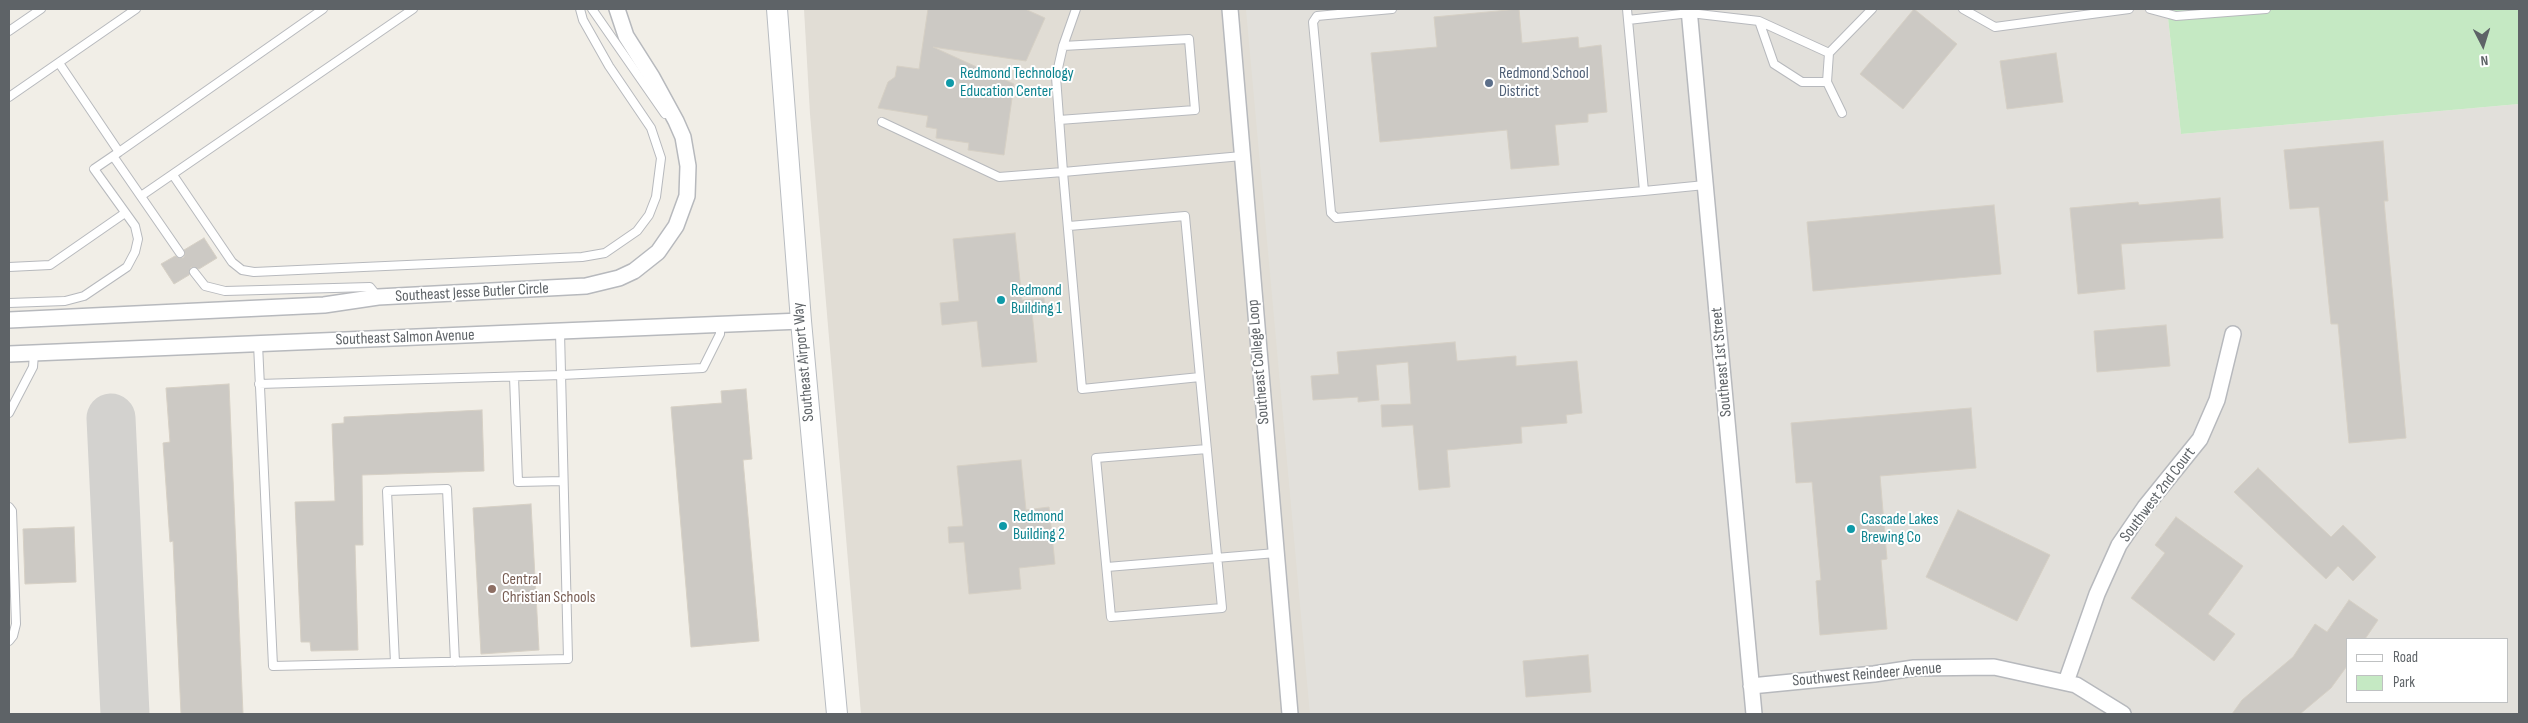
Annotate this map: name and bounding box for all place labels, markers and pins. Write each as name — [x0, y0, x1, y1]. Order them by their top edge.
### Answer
place label: Redmond Technology Education Center — [960, 64, 1074, 102]
place label: Redmond School District — [1499, 64, 1589, 102]
marker: Redmond Technology Education Center — [944, 77, 956, 89]
marker: Redmond School District — [1483, 77, 1495, 89]
place label: Redmond Building 1 — [1011, 281, 1062, 319]
marker: Redmond Building 1 — [995, 294, 1007, 306]
place label: Redmond Building 2 — [1013, 507, 1065, 545]
place label: Cascade Lakes Brewing Co — [1861, 510, 1939, 548]
marker: Redmond Building 2 — [997, 520, 1009, 532]
marker: Cascade Lakes Brewing Co — [1845, 523, 1857, 535]
place label: Central Christian Schools — [502, 570, 595, 608]
marker: Central Christian Schools — [486, 583, 498, 595]

